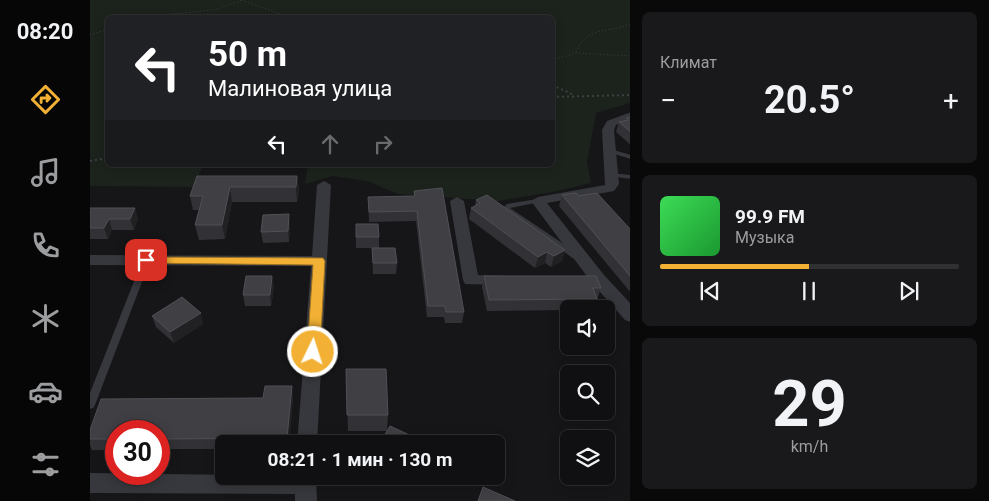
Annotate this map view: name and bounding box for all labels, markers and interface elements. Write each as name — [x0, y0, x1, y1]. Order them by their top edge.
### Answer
text: 08:20 — [17, 19, 73, 44]
text: 50 m — [208, 34, 287, 75]
icon: left — [125, 35, 190, 100]
text: Климат — [660, 53, 717, 72]
text: Малиновая улица — [208, 76, 392, 101]
text: 20.5° — [764, 78, 855, 122]
icon: directions — [28, 82, 63, 117]
text: − — [660, 84, 676, 117]
text: + — [943, 84, 959, 117]
icon: left — [263, 130, 291, 158]
icon: ahead — [316, 130, 344, 158]
icon: right — [369, 130, 397, 158]
icon: music — [28, 155, 63, 190]
text: 99.9 FM — [735, 205, 805, 228]
icon: phone — [28, 228, 63, 263]
text: Музыка — [735, 228, 794, 247]
pin — [125, 239, 167, 281]
icon: arrive — [132, 246, 160, 274]
icon: previous — [696, 277, 724, 305]
icon: pause — [795, 277, 823, 305]
icon: next — [895, 277, 923, 305]
map controls — [560, 300, 615, 485]
button: sound — [560, 300, 615, 355]
icon: climate — [28, 301, 63, 336]
position arrow — [286, 325, 338, 377]
button: search — [560, 365, 615, 420]
text: 29 — [772, 366, 847, 442]
icon: car — [28, 374, 63, 409]
speed limit sign: 30 — [105, 420, 170, 485]
button: layers — [560, 430, 615, 485]
text: km/h — [791, 437, 828, 456]
icon: filters — [28, 447, 63, 482]
text: 08:21 · 1 мин · 130 m — [268, 448, 452, 471]

